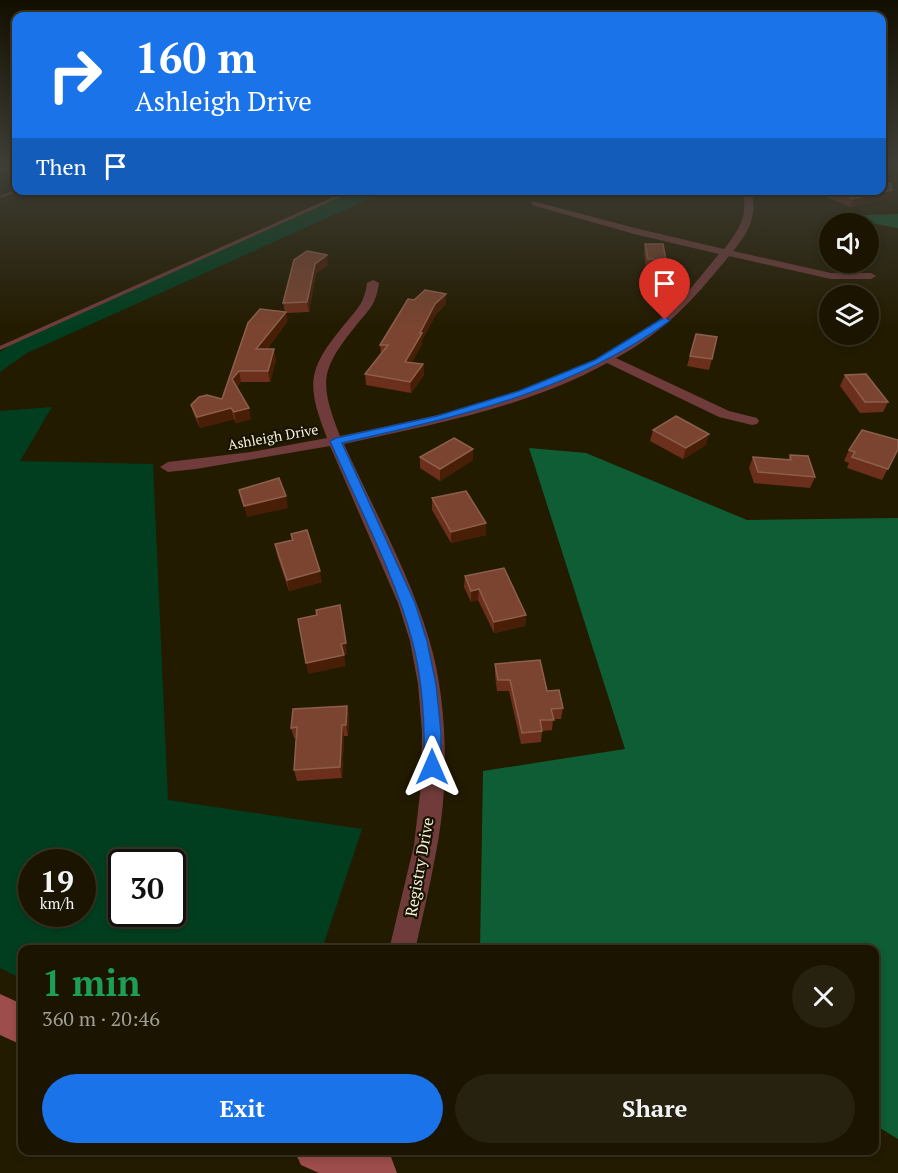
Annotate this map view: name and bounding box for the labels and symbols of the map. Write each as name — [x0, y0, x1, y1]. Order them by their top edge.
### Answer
pin — [639, 258, 690, 320]
street label: Ashleigh Drive — [226, 419, 320, 454]
position arrow — [400, 735, 464, 799]
street label: Registry Drive — [399, 816, 439, 918]
speed limit sign: 30 — [108, 849, 186, 927]

